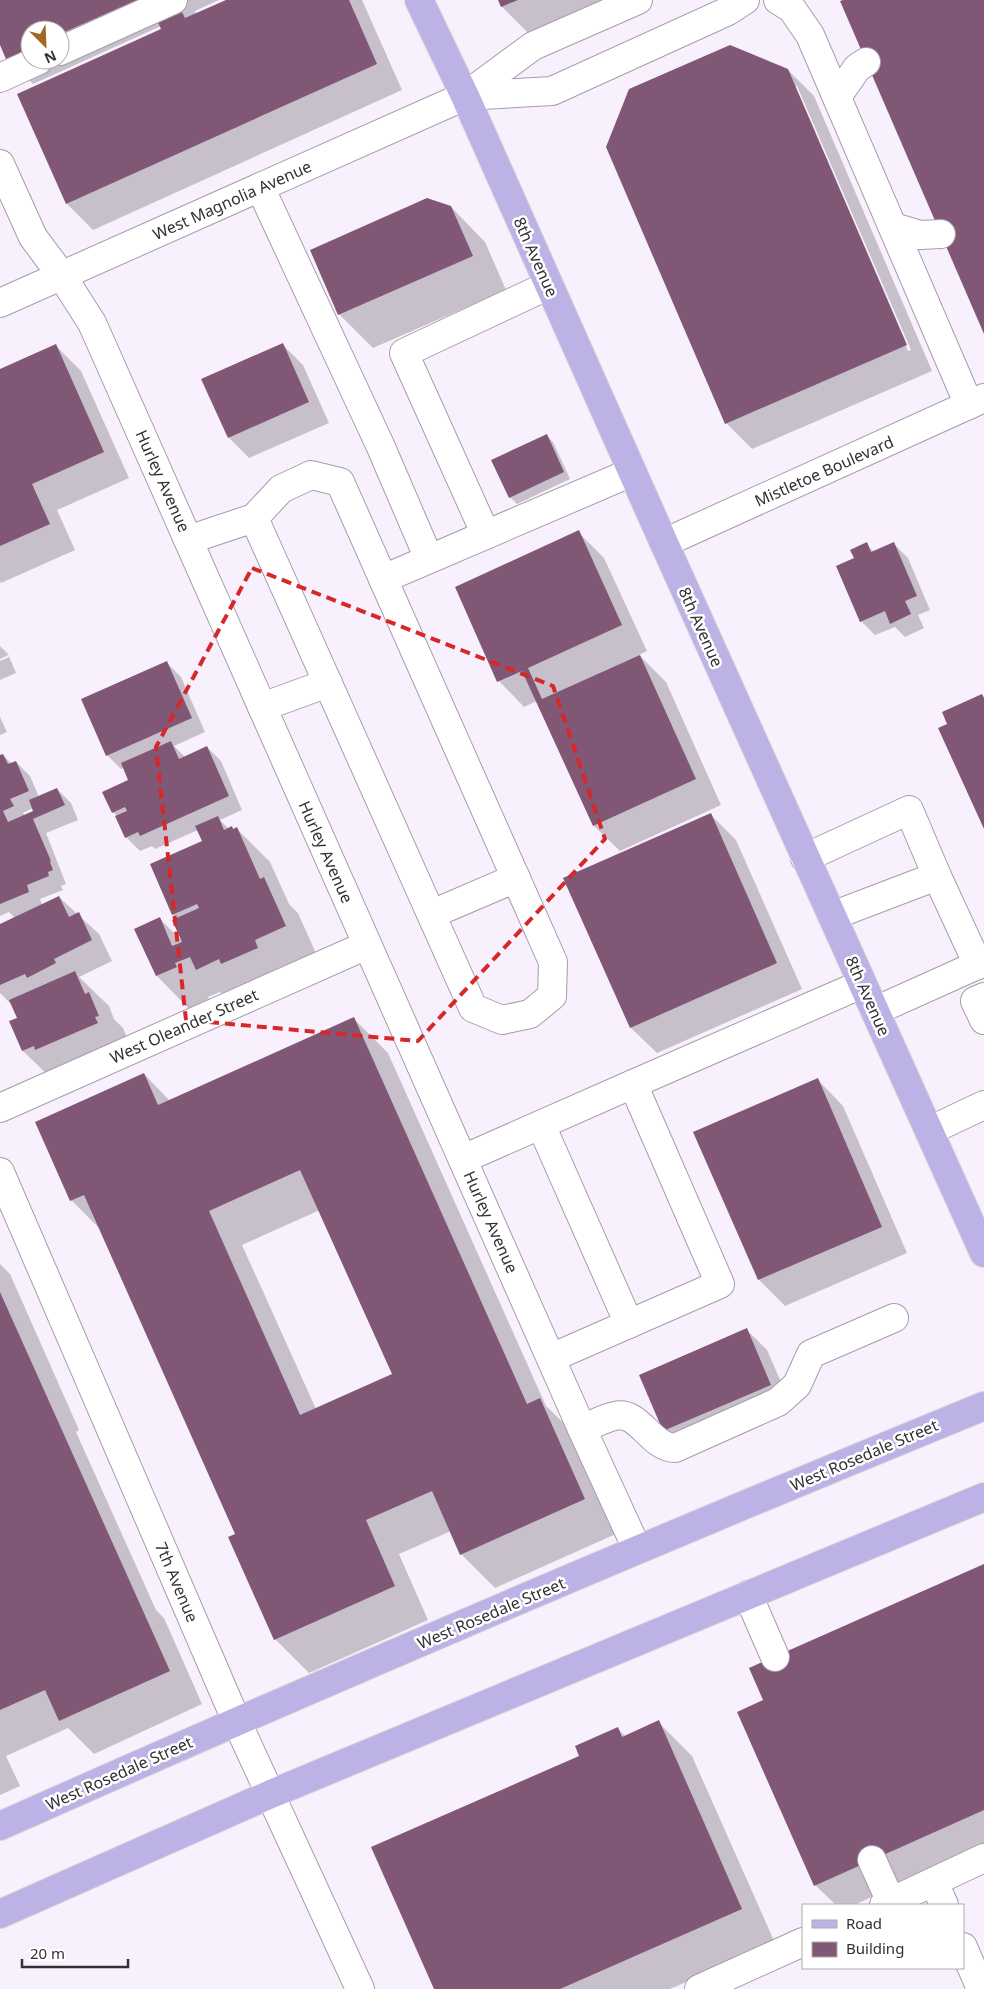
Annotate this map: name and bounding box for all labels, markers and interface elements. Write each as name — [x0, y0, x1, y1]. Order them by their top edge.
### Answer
north arrow — [20, 20, 70, 70]
text: N — [41, 46, 60, 68]
street label: West Magnolia Avenue — [149, 155, 315, 245]
street label: 8th Avenue — [509, 214, 563, 300]
street label: Hurley Avenue — [131, 426, 195, 536]
street label: Mistletoe Boulevard — [751, 430, 897, 512]
street label: 8th Avenue — [674, 584, 728, 670]
street label: Hurley Avenue — [294, 797, 358, 907]
street label: 8th Avenue — [841, 953, 895, 1039]
street label: West Oleander Street — [106, 983, 262, 1069]
street label: Hurley Avenue — [459, 1167, 523, 1277]
street label: West Rosedale Street — [787, 1414, 941, 1496]
street label: 7th Avenue — [150, 1539, 204, 1625]
street label: West Rosedale Street — [414, 1572, 568, 1654]
street label: West Rosedale Street — [42, 1731, 196, 1815]
legend — [802, 1904, 964, 1969]
text: Road — [846, 1913, 882, 1933]
scale bar — [22, 1936, 129, 1968]
text: Building — [846, 1938, 904, 1958]
text: 20 m — [30, 1943, 65, 1963]

